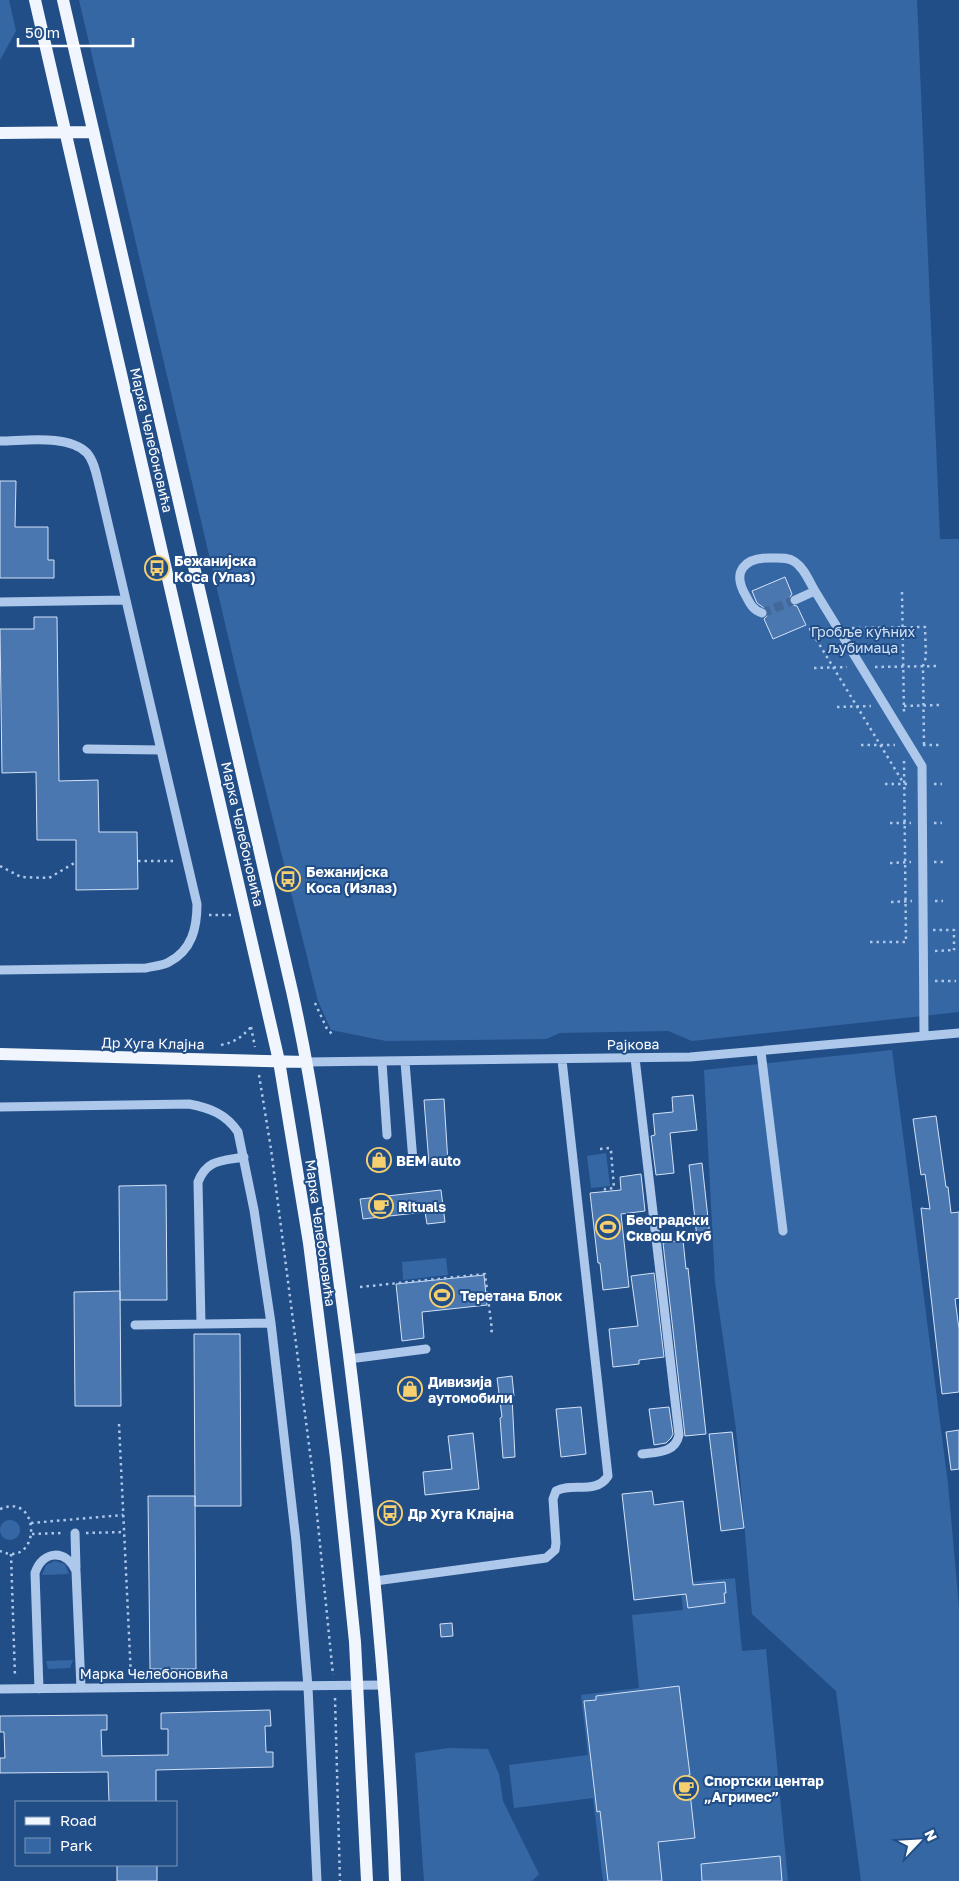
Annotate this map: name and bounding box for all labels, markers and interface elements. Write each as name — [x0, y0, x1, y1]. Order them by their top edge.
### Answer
scale bar — [18, 15, 132, 47]
text: 50 m — [25, 23, 60, 41]
street label: Марка Челебоновића — [127, 366, 177, 514]
place label: Бежанијска Коса (Улаз) — [174, 552, 256, 585]
bus stop icon: Бежанијска Коса (Улаз) — [144, 555, 170, 581]
park label: Гробље кућних љубимаца — [811, 623, 916, 656]
street label: Марка Челебоновића — [218, 760, 268, 908]
place label: Бежанијска Коса (Излаз) — [306, 863, 397, 896]
bus stop icon: Бежанијска Коса (Излаз) — [275, 866, 301, 892]
street label: Др Хуга Клајна — [101, 1034, 205, 1052]
street label: Рајкова — [606, 1035, 660, 1053]
shop icon: BEM auto — [366, 1147, 392, 1173]
place label: BEM auto — [396, 1152, 461, 1169]
street label: Марка Челебоновића — [302, 1158, 340, 1308]
cafe icon: Rituals — [368, 1193, 394, 1219]
place label: Rituals — [398, 1198, 446, 1215]
place label: Београдски Сквош Клуб — [626, 1211, 712, 1244]
sports icon: Београдски Сквош Клуб — [595, 1214, 621, 1240]
sports icon: Теретана Блок — [429, 1282, 455, 1308]
place label: Теретана Блок — [460, 1287, 562, 1304]
place label: Дивизија аутомобили — [428, 1373, 513, 1406]
shop icon: Дивизија аутомобили — [397, 1376, 423, 1402]
bus stop icon: Др Хуга Клајна — [377, 1500, 403, 1526]
place label: Др Хуга Клајна — [408, 1505, 514, 1522]
street label: Марка Челебоновића — [80, 1665, 228, 1682]
place label: Спортски центар „Агримес” — [704, 1772, 824, 1805]
cafe icon: Спортски центар „Агримес” — [673, 1775, 699, 1801]
legend — [15, 1801, 178, 1866]
text: Road — [60, 1811, 97, 1829]
north arrow — [894, 1816, 944, 1866]
text: N — [921, 1827, 941, 1844]
text: Park — [60, 1836, 93, 1854]

